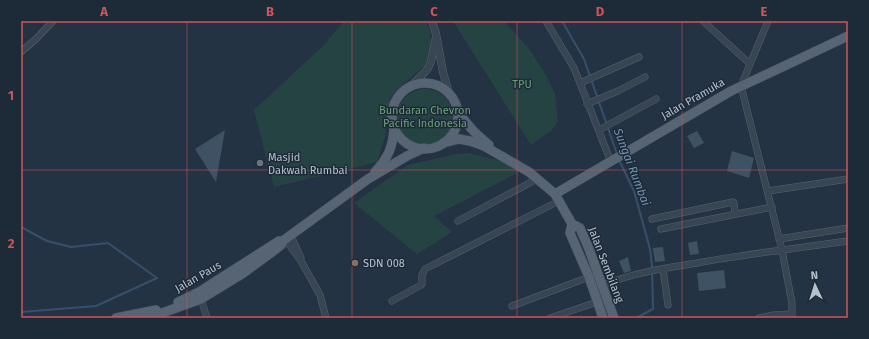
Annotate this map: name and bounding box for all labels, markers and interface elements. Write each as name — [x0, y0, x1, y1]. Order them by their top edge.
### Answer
text: A — [99, 4, 108, 19]
text: B — [266, 4, 274, 19]
text: C — [430, 4, 438, 19]
text: D — [596, 4, 605, 19]
text: E — [761, 4, 768, 19]
street label: Jalan Pramuka — [659, 76, 727, 122]
park label: TPU — [512, 78, 532, 91]
text: 1 — [8, 88, 14, 103]
park label: Bundaran Chevron Pacific Indonesia — [379, 104, 471, 130]
water label: Sungai Rumbai — [610, 125, 653, 208]
place label: Masjid Dakwah Rumbai — [268, 151, 348, 177]
marker: Masjid Dakwah Rumbai — [255, 158, 265, 168]
street label: Jalan Sembilang — [586, 225, 627, 305]
text: 2 — [8, 236, 15, 251]
place label: SDN 008 — [363, 257, 405, 270]
marker: SDN 008 — [350, 258, 360, 268]
street label: Jalan Paus — [173, 259, 223, 295]
north arrow — [795, 265, 835, 305]
text: N — [810, 269, 818, 282]

